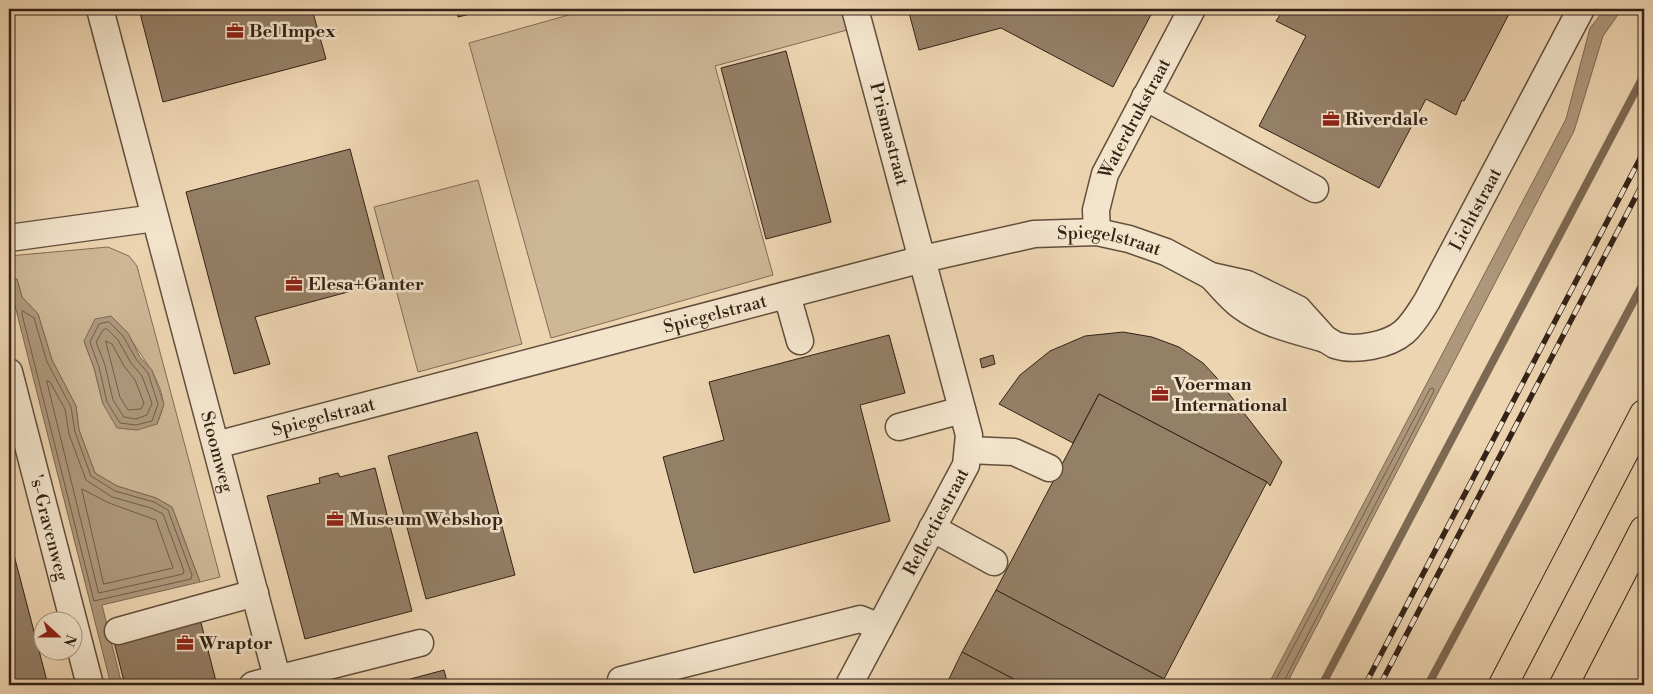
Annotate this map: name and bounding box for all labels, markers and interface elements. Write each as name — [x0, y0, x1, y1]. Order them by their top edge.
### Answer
place label: Bel Impex — [249, 20, 336, 43]
office icon: Bel Impex — [225, 21, 245, 41]
street label: Waterdrukstraat — [1093, 54, 1176, 183]
street label: Prismastraat — [864, 80, 914, 189]
place label: Riverdale — [1345, 108, 1428, 131]
office icon: Riverdale — [1321, 109, 1341, 129]
street label: Lichtstraat — [1444, 163, 1507, 255]
street label: Spiegelstraat — [1057, 220, 1165, 261]
place label: Elesa+Ganter — [308, 273, 424, 296]
office icon: Elesa+Ganter — [284, 274, 304, 294]
street label: Spiegelstraat — [661, 289, 770, 338]
place label: Voerman International — [1173, 373, 1287, 417]
office icon: Voerman International — [1150, 384, 1170, 404]
street label: Spiegelstraat — [269, 392, 378, 441]
street label: Stoomweg — [195, 409, 239, 496]
street label: Reflectiestraat — [898, 463, 974, 579]
street label: 's-Gravenweg — [25, 472, 74, 584]
place label: Museum Webshop — [349, 508, 503, 531]
office icon: Museum Webshop — [325, 509, 345, 529]
north arrow — [32, 612, 82, 662]
text: N — [59, 632, 80, 649]
place label: Wraptor — [198, 632, 273, 655]
office icon: Wraptor — [175, 633, 195, 653]

